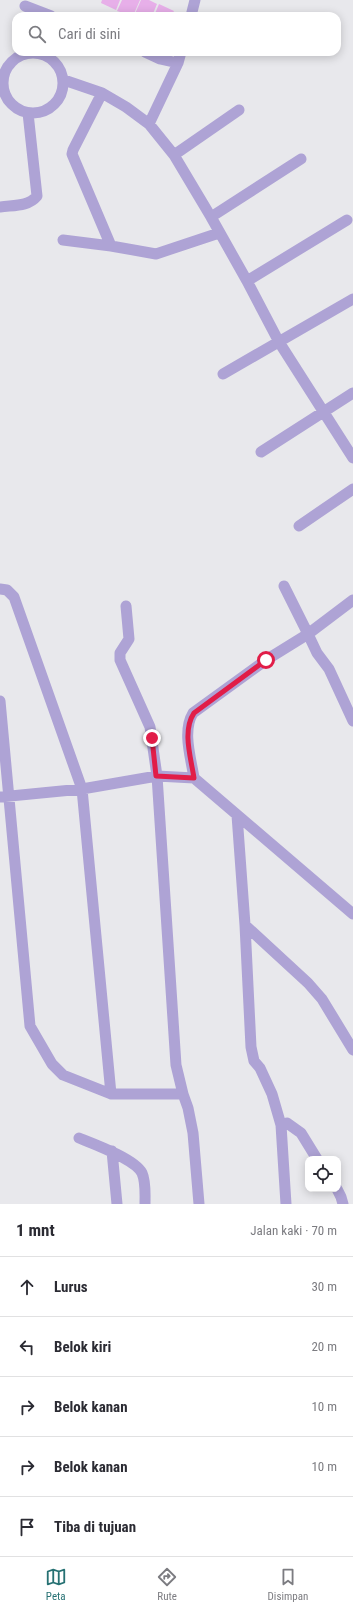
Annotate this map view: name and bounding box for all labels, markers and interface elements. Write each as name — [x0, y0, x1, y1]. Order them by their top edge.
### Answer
search box — [12, 12, 341, 56]
icon: search — [26, 23, 48, 45]
text: Cari di sini — [58, 25, 120, 43]
route start — [257, 651, 275, 669]
route end — [143, 729, 161, 747]
map controls — [305, 1156, 341, 1192]
button: locate — [305, 1156, 341, 1192]
text: 1 mnt — [16, 1220, 55, 1240]
text: Jalan kaki · 70 m — [250, 1223, 337, 1238]
icon: ahead — [16, 1276, 38, 1298]
text: Lurus — [54, 1278, 88, 1296]
text: 30 m — [311, 1279, 337, 1294]
icon: left — [16, 1336, 38, 1358]
text: Belok kiri — [54, 1338, 111, 1356]
text: 20 m — [311, 1339, 337, 1354]
icon: right — [16, 1396, 38, 1418]
text: Belok kanan — [54, 1398, 128, 1416]
text: 10 m — [311, 1399, 337, 1414]
icon: right — [16, 1456, 38, 1478]
text: Belok kanan — [54, 1458, 128, 1476]
text: 10 m — [311, 1459, 337, 1474]
icon: arrive — [16, 1516, 38, 1538]
text: Tiba di tujuan — [54, 1518, 136, 1536]
tab: Peta — [45, 1566, 67, 1603]
tab: Rute — [156, 1566, 178, 1603]
tab: Disimpan — [268, 1566, 308, 1603]

